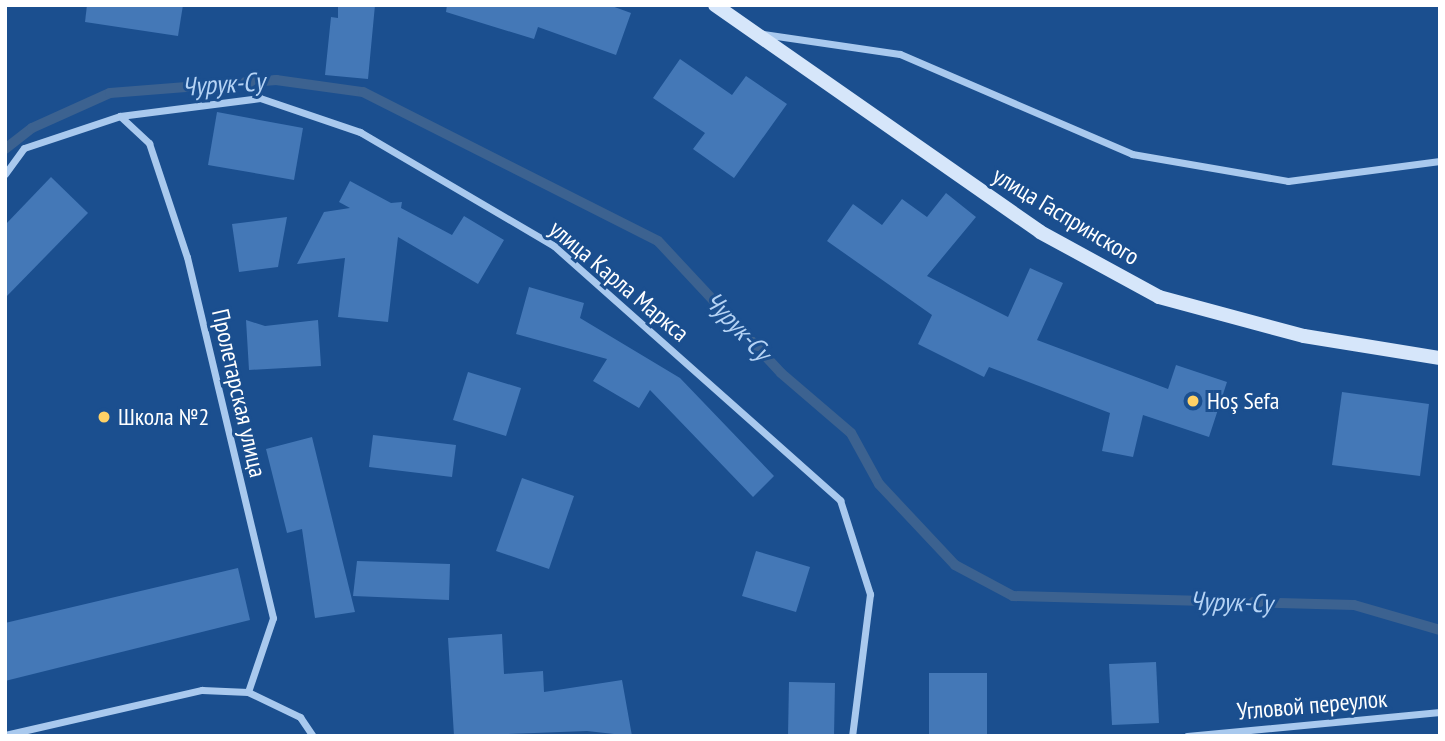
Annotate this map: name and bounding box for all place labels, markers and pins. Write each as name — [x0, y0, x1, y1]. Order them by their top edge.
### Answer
place label: Hoş Sefa — [1207, 387, 1279, 415]
marker: Hoş Sefa — [1185, 393, 1201, 409]
place label: Школа №2 — [118, 403, 209, 431]
marker: Школа №2 — [96, 409, 112, 425]

